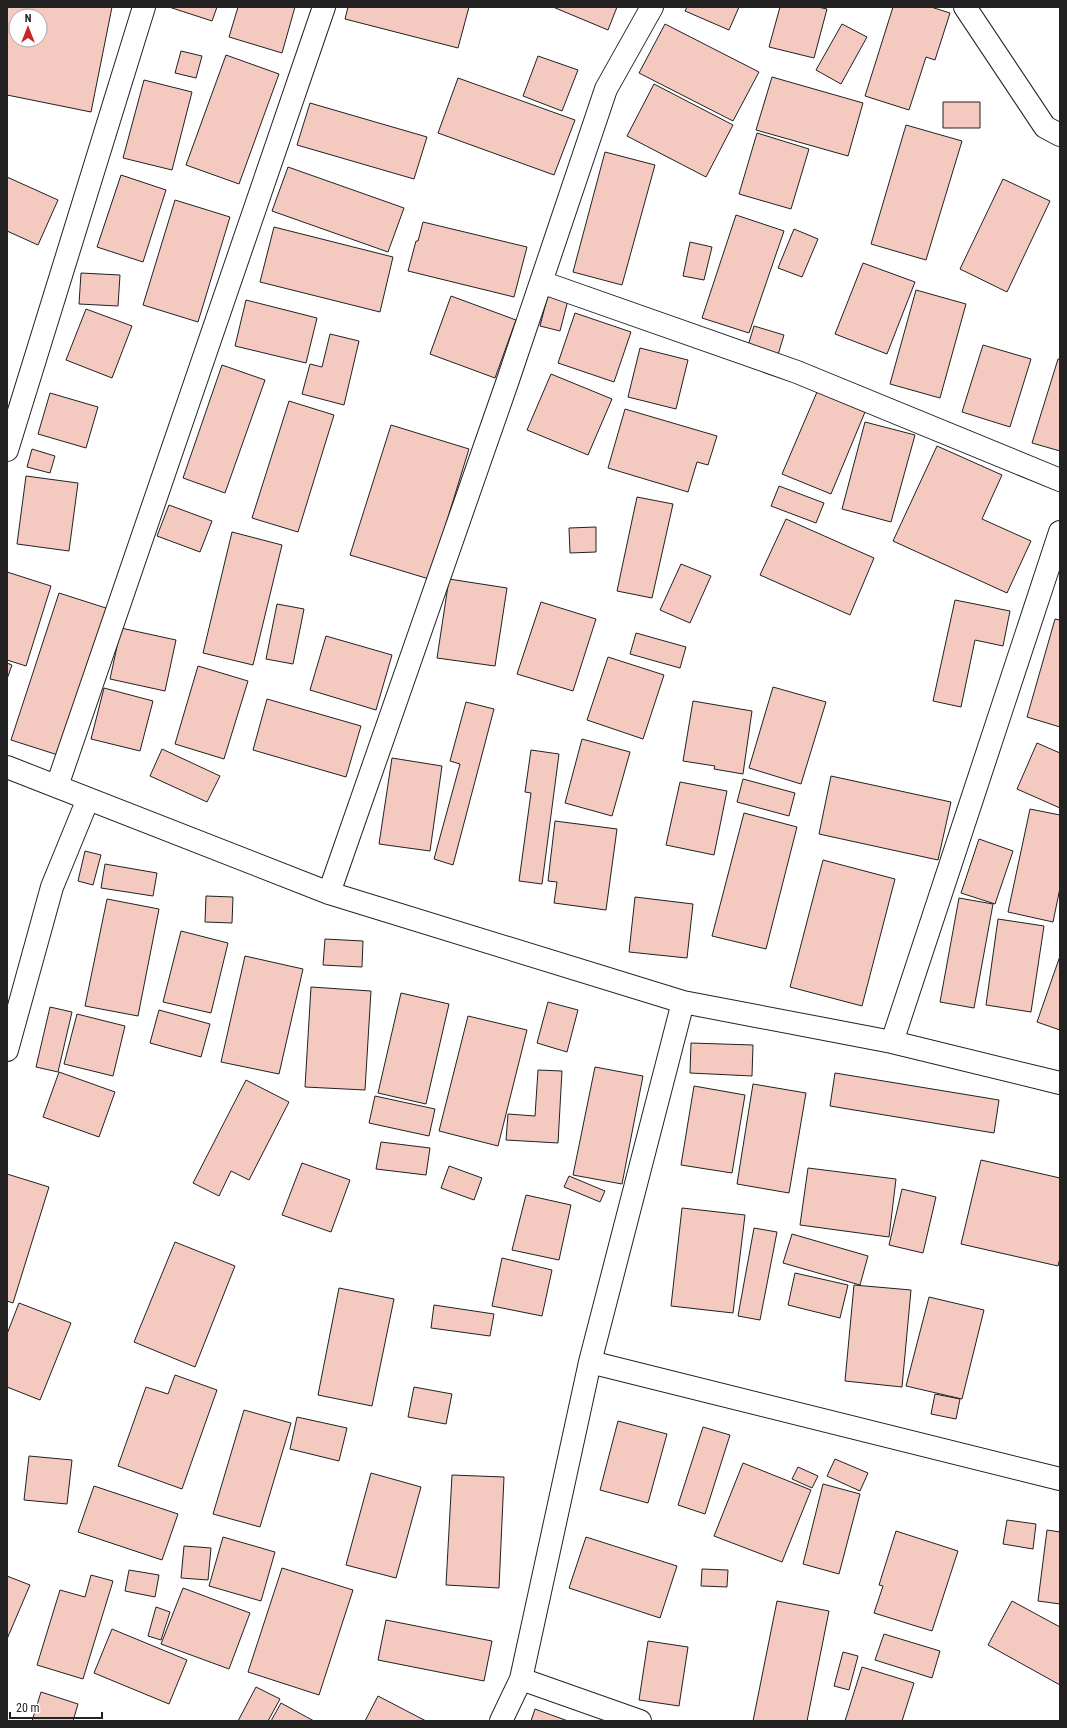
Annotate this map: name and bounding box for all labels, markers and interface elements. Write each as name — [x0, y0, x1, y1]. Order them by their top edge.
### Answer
north arrow — [8, 8, 48, 48]
text: N — [25, 12, 32, 25]
scale bar — [10, 1694, 102, 1720]
text: 20 m — [16, 1701, 40, 1715]

